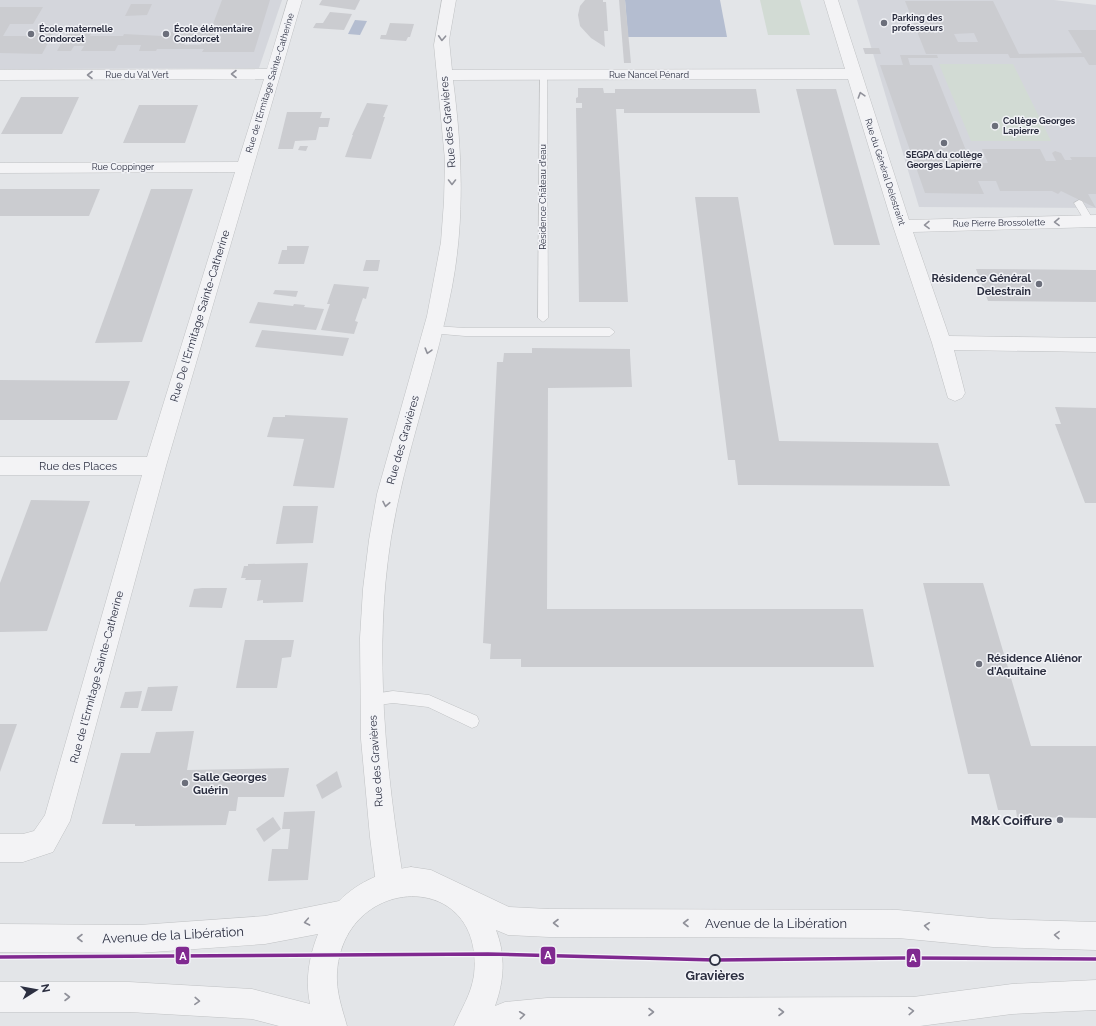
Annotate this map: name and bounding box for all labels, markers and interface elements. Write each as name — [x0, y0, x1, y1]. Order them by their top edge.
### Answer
street label: Rue de l'Ermitage Sainte-Catherine — [244, 11, 296, 154]
place label: Parking des professeurs — [892, 13, 944, 33]
marker: Parking des professeurs — [879, 18, 889, 28]
place label: École maternelle Condorcet — [39, 23, 114, 44]
place label: École élémentaire Condorcet — [174, 23, 253, 44]
marker: École maternelle Condorcet — [26, 29, 36, 39]
marker: École élémentaire Condorcet — [161, 29, 171, 39]
one-way arrow — [438, 35, 447, 41]
street label: Rue du Val Vert — [105, 70, 169, 80]
one-way arrow — [231, 70, 237, 78]
street label: Rue Nancel Pénard — [609, 70, 689, 80]
one-way arrow — [87, 71, 93, 79]
street label: Rue des Gravières — [438, 76, 458, 168]
one-way arrow — [857, 92, 866, 99]
place label: Collège Georges Lapierre — [1003, 116, 1076, 136]
street label: Rue du Général Delestraint — [863, 117, 907, 227]
marker: Collège Georges Lapierre — [990, 121, 1000, 131]
marker: SEGPA du collège Georges Lapierre — [939, 138, 949, 148]
street label: Résidence Château d'eau — [538, 144, 548, 250]
place label: SEGPA du collège Georges Lapierre — [906, 150, 983, 170]
street label: Rue Coppinger — [92, 162, 155, 172]
one-way arrow — [448, 179, 456, 185]
street label: Rue Pierre Brossolette — [953, 217, 1046, 229]
one-way arrow — [1054, 218, 1060, 226]
one-way arrow — [924, 221, 930, 229]
street label: Rue De l'Ermitage Sainte-Catherine — [168, 228, 233, 404]
place label: Résidence Général Delestrain — [932, 272, 1032, 298]
marker: Résidence Général Delestrain — [1034, 279, 1044, 289]
one-way arrow — [424, 348, 433, 355]
street label: Rue des Gravières — [384, 394, 422, 486]
street label: Rue des Places — [39, 460, 117, 473]
one-way arrow — [383, 501, 391, 507]
street label: Rue de l'Ermitage Sainte-Catherine — [68, 589, 126, 765]
place label: Résidence Aliénor d'Aquitaine — [987, 652, 1083, 678]
marker: Résidence Aliénor d'Aquitaine — [974, 659, 984, 669]
street label: Rue des Gravières — [366, 715, 386, 807]
place label: Salle Georges Guérin — [193, 771, 267, 797]
marker: Salle Georges Guérin — [180, 778, 190, 788]
place label: M&K Coiffure — [971, 813, 1052, 828]
marker: M&K Coiffure — [1055, 815, 1065, 825]
street label: Avenue de la Libération — [705, 916, 847, 931]
one-way arrow — [304, 917, 310, 925]
one-way arrow — [553, 919, 559, 927]
one-way arrow — [683, 919, 689, 927]
one-way arrow — [924, 922, 930, 931]
street label: Avenue de la Libération — [102, 924, 244, 946]
one-way arrow — [1054, 931, 1060, 939]
one-way arrow — [77, 934, 83, 942]
line badge: A — [175, 946, 190, 965]
line badge: A — [540, 946, 556, 965]
line badge: A — [906, 948, 921, 968]
text: A — [544, 949, 552, 962]
text: A — [179, 950, 187, 963]
text: A — [909, 952, 917, 965]
marker: Gravières — [709, 954, 721, 966]
place label: Gravières — [685, 968, 745, 983]
north arrow — [16, 970, 56, 1010]
text: N — [38, 983, 53, 994]
one-way arrow — [64, 993, 70, 1001]
one-way arrow — [194, 996, 200, 1005]
one-way arrow — [908, 1007, 914, 1016]
one-way arrow — [648, 1008, 654, 1016]
one-way arrow — [778, 1008, 784, 1016]
one-way arrow — [519, 1011, 525, 1020]

